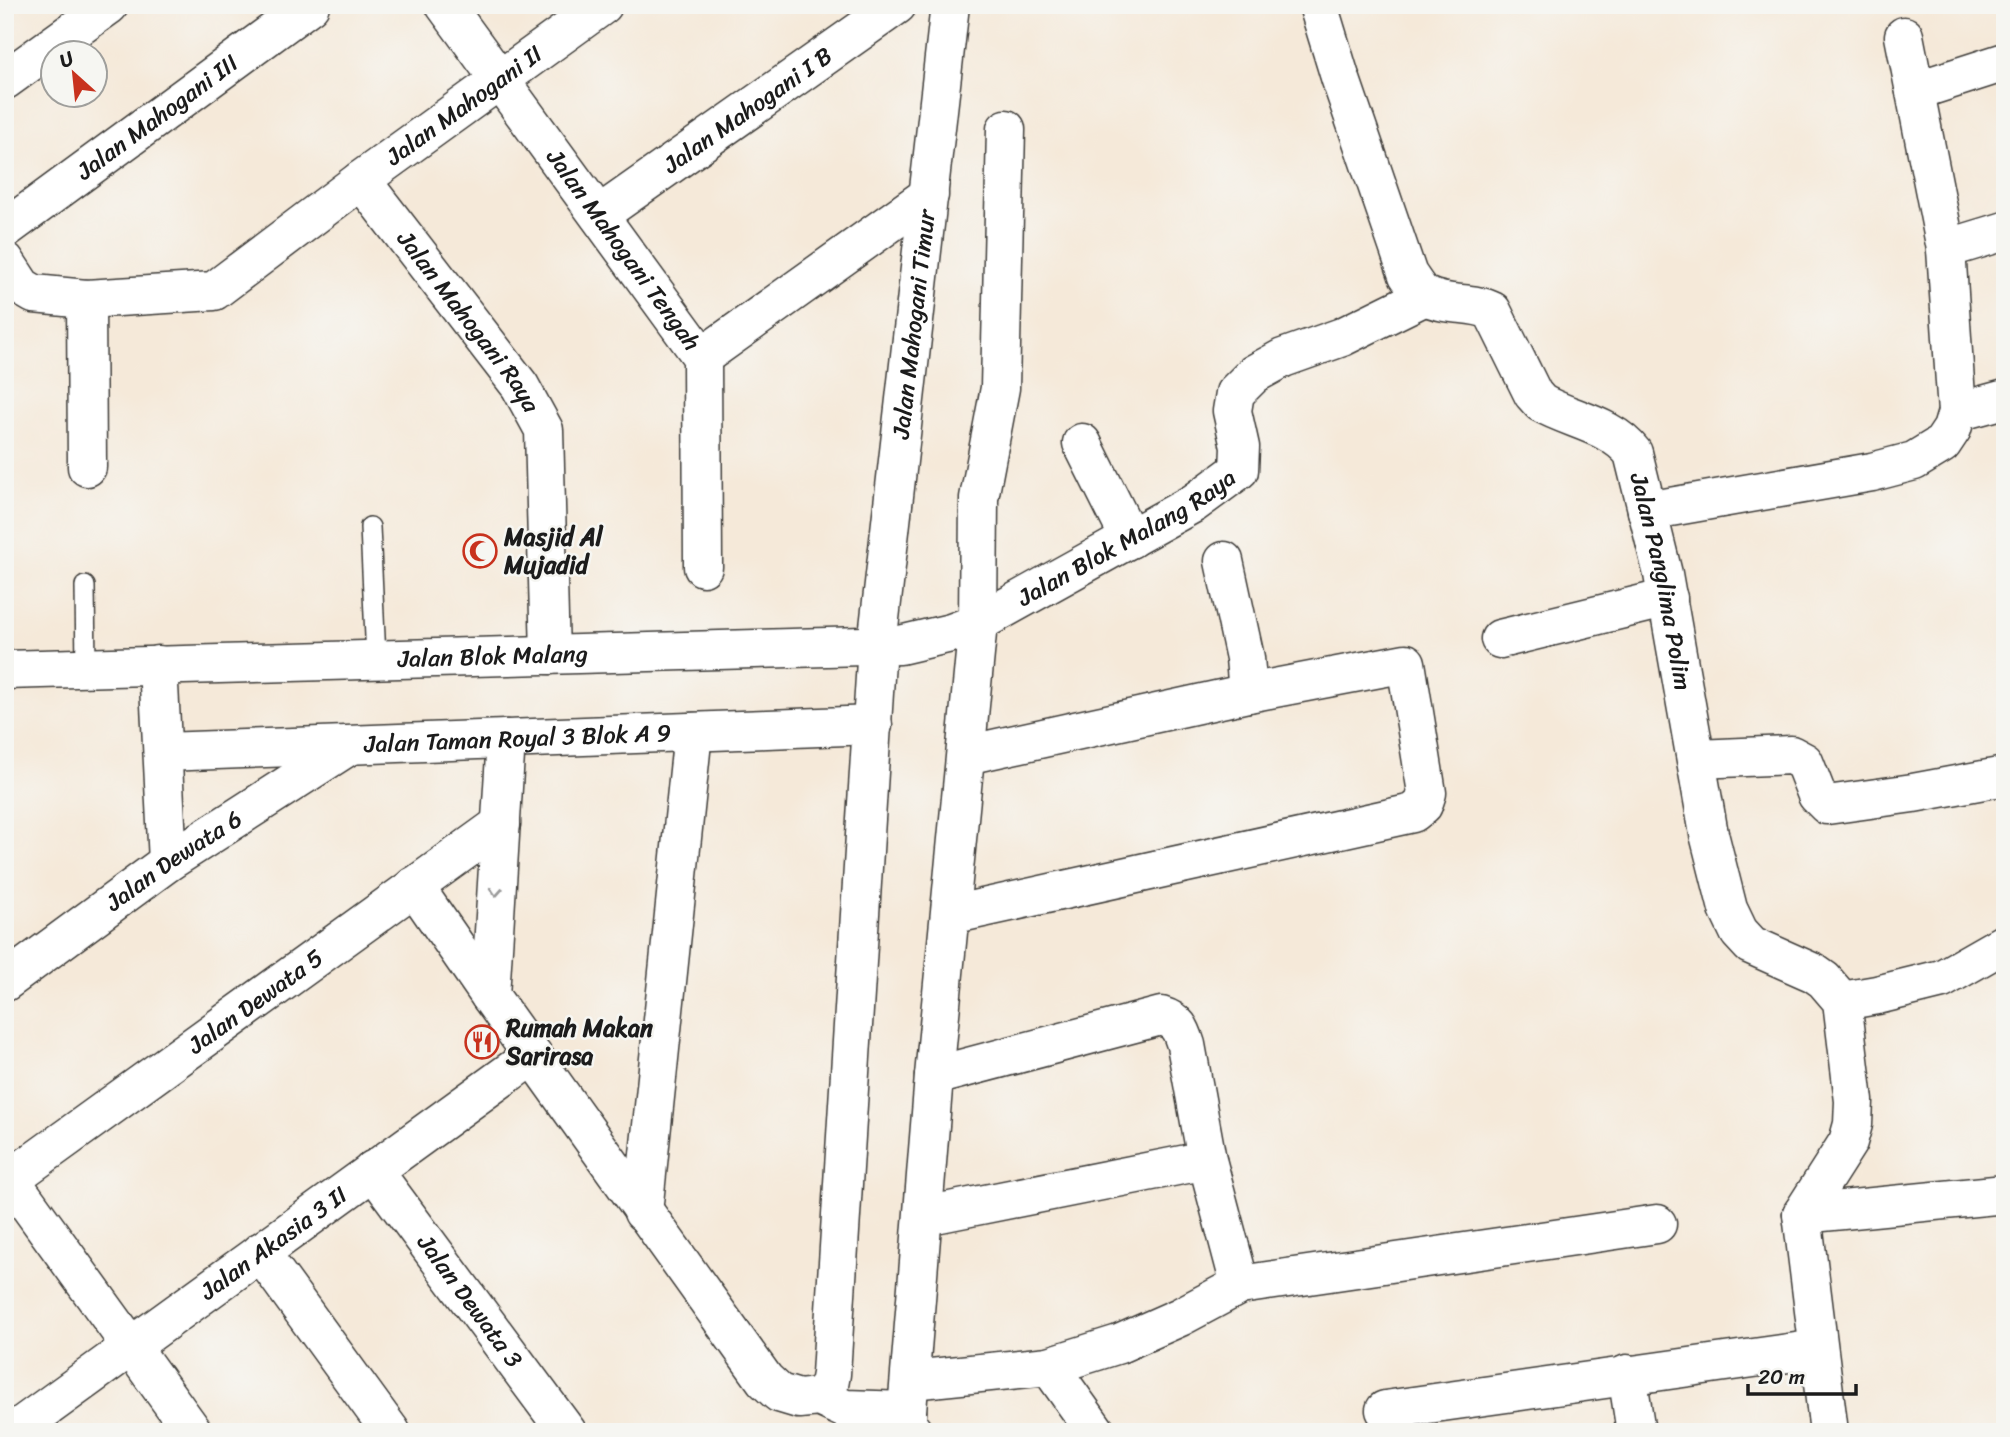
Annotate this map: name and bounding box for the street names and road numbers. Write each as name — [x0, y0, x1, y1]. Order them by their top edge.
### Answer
street label: Jalan Mahogani II — [376, 34, 552, 177]
street label: Jalan Mahogani I B — [653, 35, 841, 185]
street label: Jalan Mahogani III — [66, 43, 248, 192]
street label: Jalan Mahogani Tengah — [535, 139, 712, 360]
street label: Jalan Mahogani Timur — [880, 206, 948, 442]
street label: Jalan Mahogani Raya — [385, 220, 552, 421]
street label: Jalan Blok Malang Raya — [1009, 458, 1245, 619]
street label: Jalan Panglima Polim — [1617, 468, 1704, 694]
street label: Jalan Blok Malang — [396, 633, 588, 680]
street label: Jalan Taman Royal 3 Blok A 9 — [362, 712, 672, 765]
street label: Jalan Dewata 6 — [95, 798, 251, 923]
street label: Jalan Dewata 5 — [178, 938, 332, 1066]
street label: Jalan Akasia 3 II — [190, 1174, 357, 1312]
street label: Jalan Dewata 3 — [406, 1224, 534, 1377]

